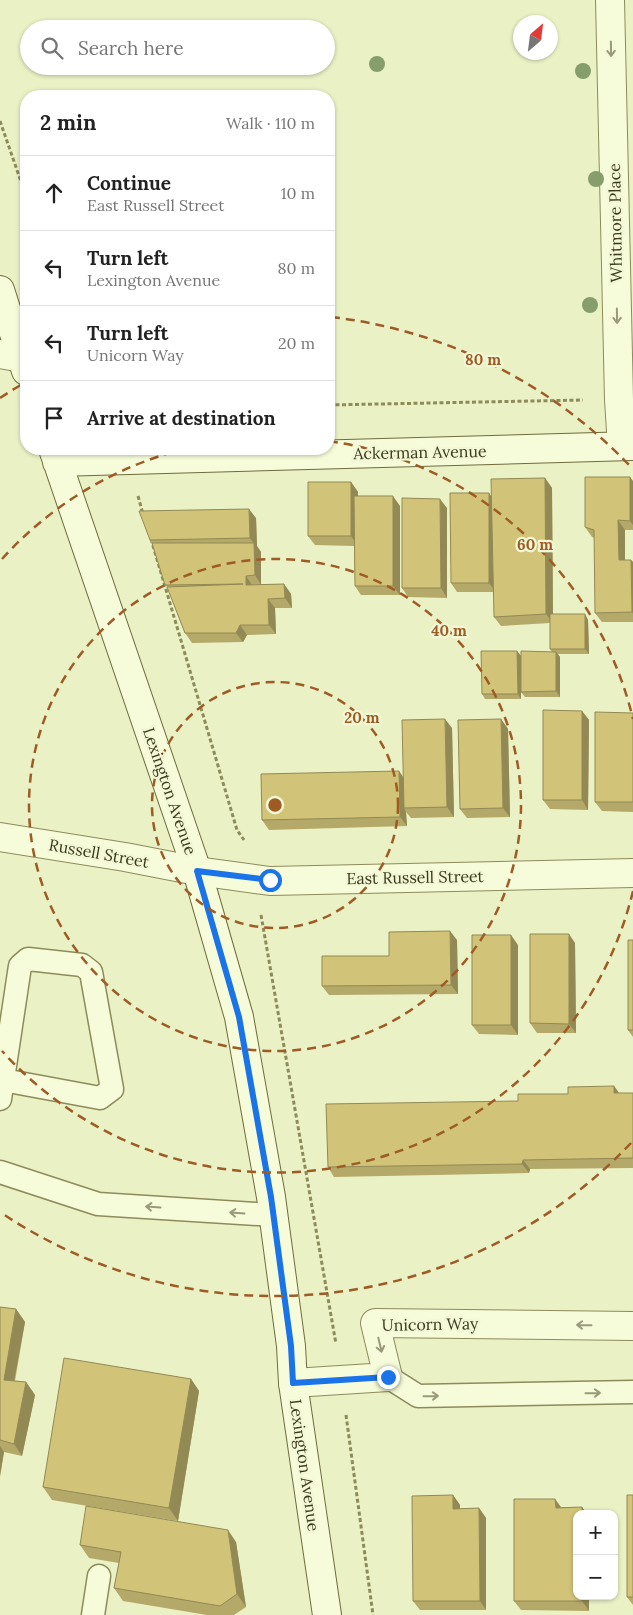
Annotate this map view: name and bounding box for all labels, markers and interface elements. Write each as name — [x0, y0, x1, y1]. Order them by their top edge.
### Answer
north arrow — [513, 15, 558, 60]
search box — [20, 20, 335, 75]
icon: search — [38, 34, 66, 62]
text: Search here — [78, 36, 184, 60]
one-way arrow — [606, 40, 615, 56]
text: 2 min — [40, 109, 96, 136]
text: Walk · 110 m — [226, 113, 315, 133]
street label: Whitmore Place — [604, 163, 626, 283]
text: Continue — [87, 171, 171, 195]
icon: ahead — [40, 179, 68, 207]
text: 10 m — [281, 183, 315, 203]
text: East Russell Street — [87, 195, 224, 215]
text: Turn left — [87, 246, 168, 270]
icon: left — [40, 254, 68, 282]
text: 80 m — [278, 258, 315, 278]
text: Lexington Avenue — [87, 270, 220, 290]
one-way arrow — [612, 308, 622, 324]
text: Turn left — [87, 321, 168, 345]
icon: left — [40, 329, 68, 357]
text: 20 m — [278, 333, 315, 353]
text: Unicorn Way — [87, 345, 184, 365]
text: 80 m — [465, 350, 501, 369]
icon: arrive — [40, 404, 68, 432]
text: Arrive at destination — [87, 406, 276, 430]
street label: Ackerman Avenue — [352, 441, 487, 463]
text: 60 m — [517, 535, 553, 554]
text: 40 m — [431, 621, 467, 640]
text: 20 m — [344, 708, 380, 727]
street label: Lexington Avenue — [139, 725, 201, 858]
centre of rings — [266, 796, 284, 814]
street label: Russell Street — [47, 834, 151, 872]
street label: East Russell Street — [346, 866, 485, 888]
route start — [259, 869, 282, 892]
one-way arrow — [145, 1203, 161, 1212]
one-way arrow — [230, 1208, 246, 1217]
street label: Unicorn Way — [381, 1313, 479, 1335]
one-way arrow — [577, 1320, 593, 1330]
one-way arrow — [376, 1337, 385, 1353]
route end — [377, 1366, 400, 1389]
one-way arrow — [585, 1388, 601, 1398]
one-way arrow — [422, 1391, 439, 1401]
street label: Lexington Avenue — [286, 1398, 324, 1533]
map controls — [573, 1510, 618, 1600]
button: + — [573, 1510, 618, 1555]
button: − — [573, 1555, 618, 1600]

